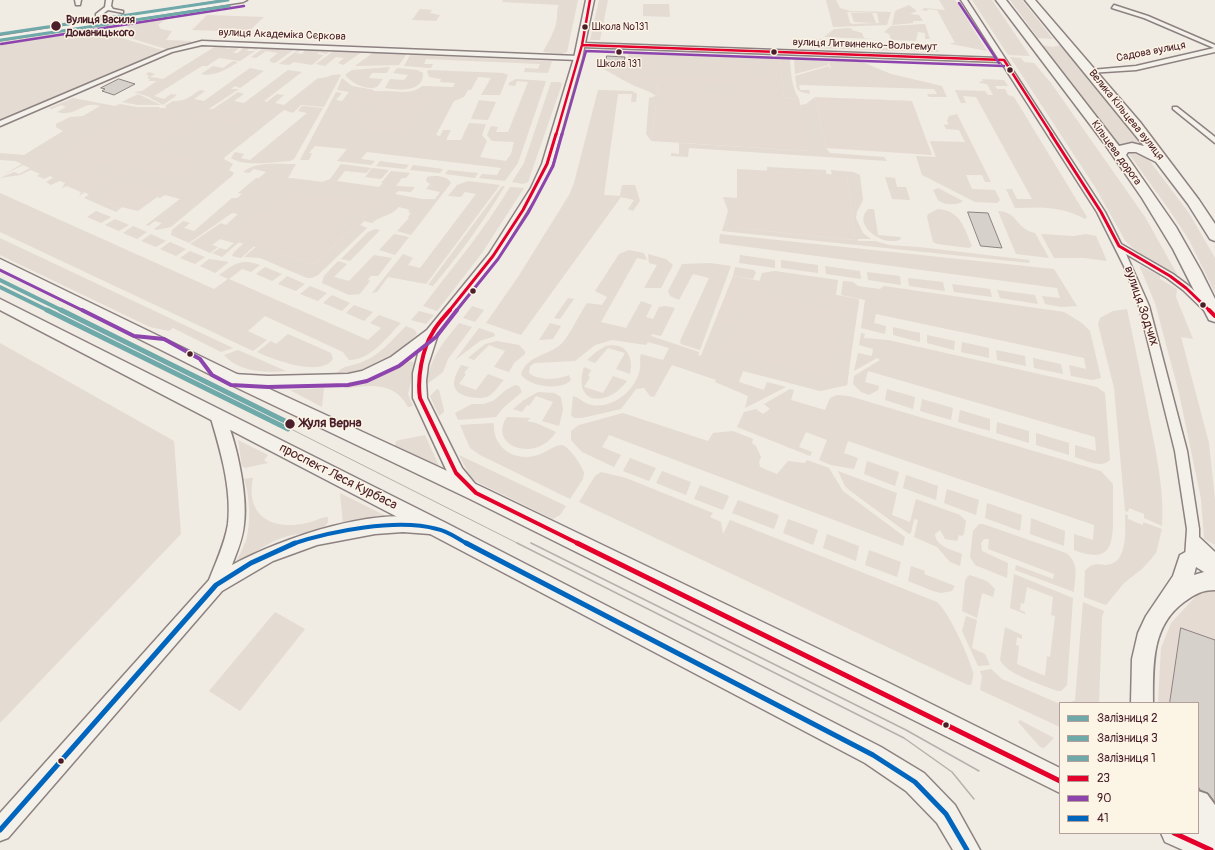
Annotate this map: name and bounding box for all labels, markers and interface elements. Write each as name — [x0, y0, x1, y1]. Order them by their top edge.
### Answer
place label: Вулиця Василя Доманицького — [66, 13, 135, 39]
marker: Вулиця Василя Доманицького — [49, 19, 63, 33]
place label: Школа №131 — [592, 21, 648, 33]
marker: Школа №131 — [580, 22, 590, 32]
street label: вулиця Академіка Сєркова — [218, 26, 346, 44]
street label: вулиця Литвиненко-Вольгемут — [792, 36, 938, 54]
street label: Садова вулиця — [1115, 39, 1187, 65]
marker: Школа 131 — [614, 47, 624, 57]
unlabelled marker — [769, 47, 779, 57]
place label: Школа 131 — [597, 58, 641, 70]
unlabelled marker — [1005, 65, 1015, 75]
street label: Велика Кільцева вулиця — [1085, 67, 1167, 163]
street label: Кільцева дорога — [1088, 118, 1144, 188]
street label: вулиця Зодчих — [1120, 264, 1162, 348]
unlabelled marker — [468, 286, 478, 296]
unlabelled marker — [1198, 300, 1208, 310]
unlabelled marker — [185, 349, 195, 359]
place label: Жуля Верна — [300, 416, 362, 432]
marker: Жуля Верна — [283, 417, 297, 431]
street label: проспект Леся Курбаса — [276, 440, 400, 514]
legend — [1059, 702, 1199, 834]
text: Залізниця 2 — [1097, 711, 1158, 726]
unlabelled marker — [941, 720, 951, 730]
text: Залізниця 3 — [1097, 731, 1158, 746]
text: Залізниця 1 — [1097, 751, 1156, 766]
unlabelled marker — [56, 756, 66, 766]
text: 23 — [1097, 771, 1110, 786]
text: 90 — [1097, 791, 1111, 806]
text: 41 — [1097, 811, 1109, 826]

